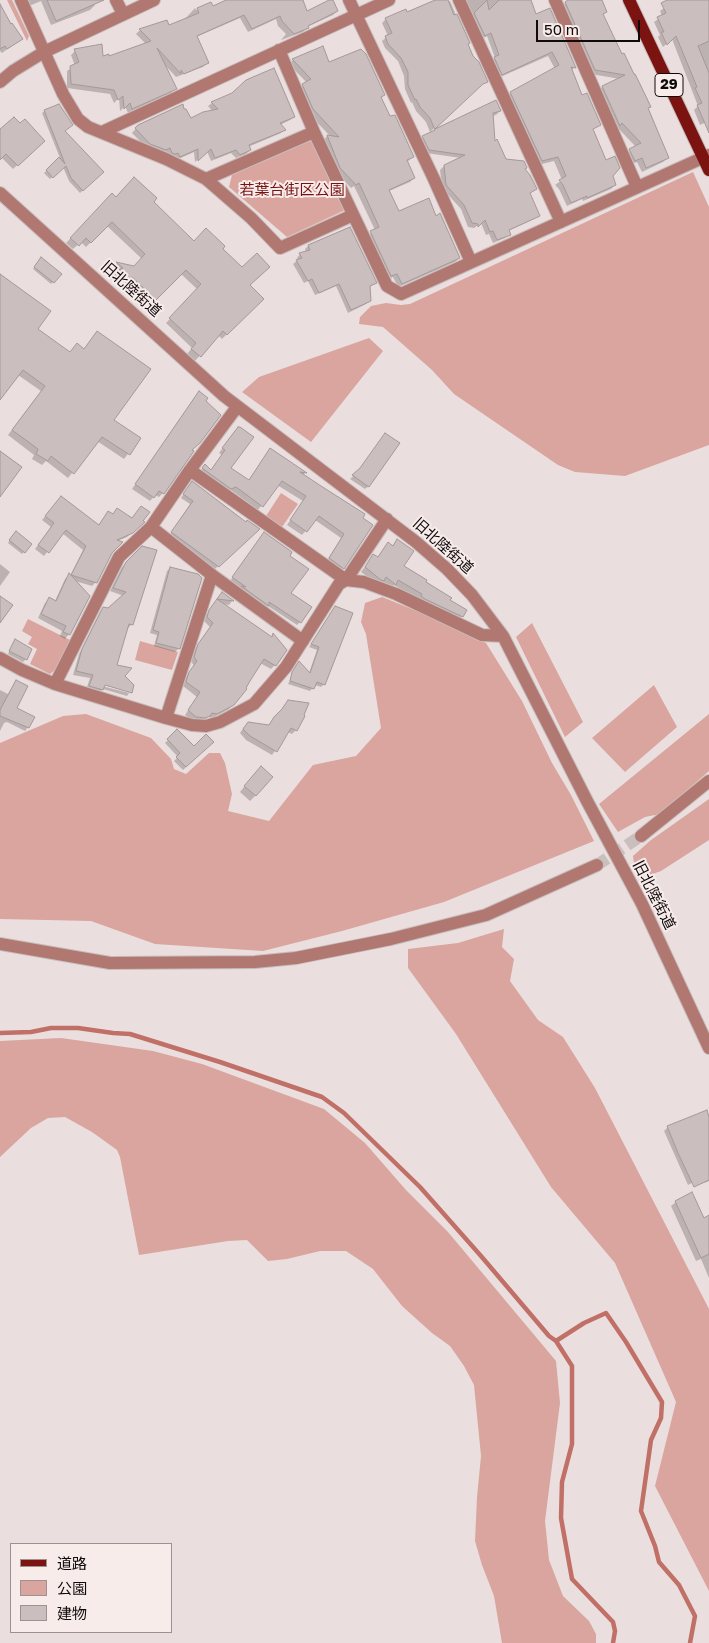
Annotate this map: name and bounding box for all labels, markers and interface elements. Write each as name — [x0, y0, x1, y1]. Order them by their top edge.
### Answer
scale bar — [539, 10, 643, 42]
text: 50 m — [544, 20, 579, 38]
road number: 29 — [655, 74, 683, 96]
park label: 若葉台街区公園 — [240, 181, 344, 199]
street label: 旧北陸街道 — [97, 257, 165, 321]
street label: 旧北陸街道 — [409, 514, 477, 578]
street label: 旧北陸街道 — [629, 858, 679, 932]
legend — [10, 1543, 172, 1633]
text: 道路 — [57, 1554, 87, 1572]
text: 公園 — [57, 1579, 87, 1597]
text: 建物 — [57, 1604, 87, 1622]

